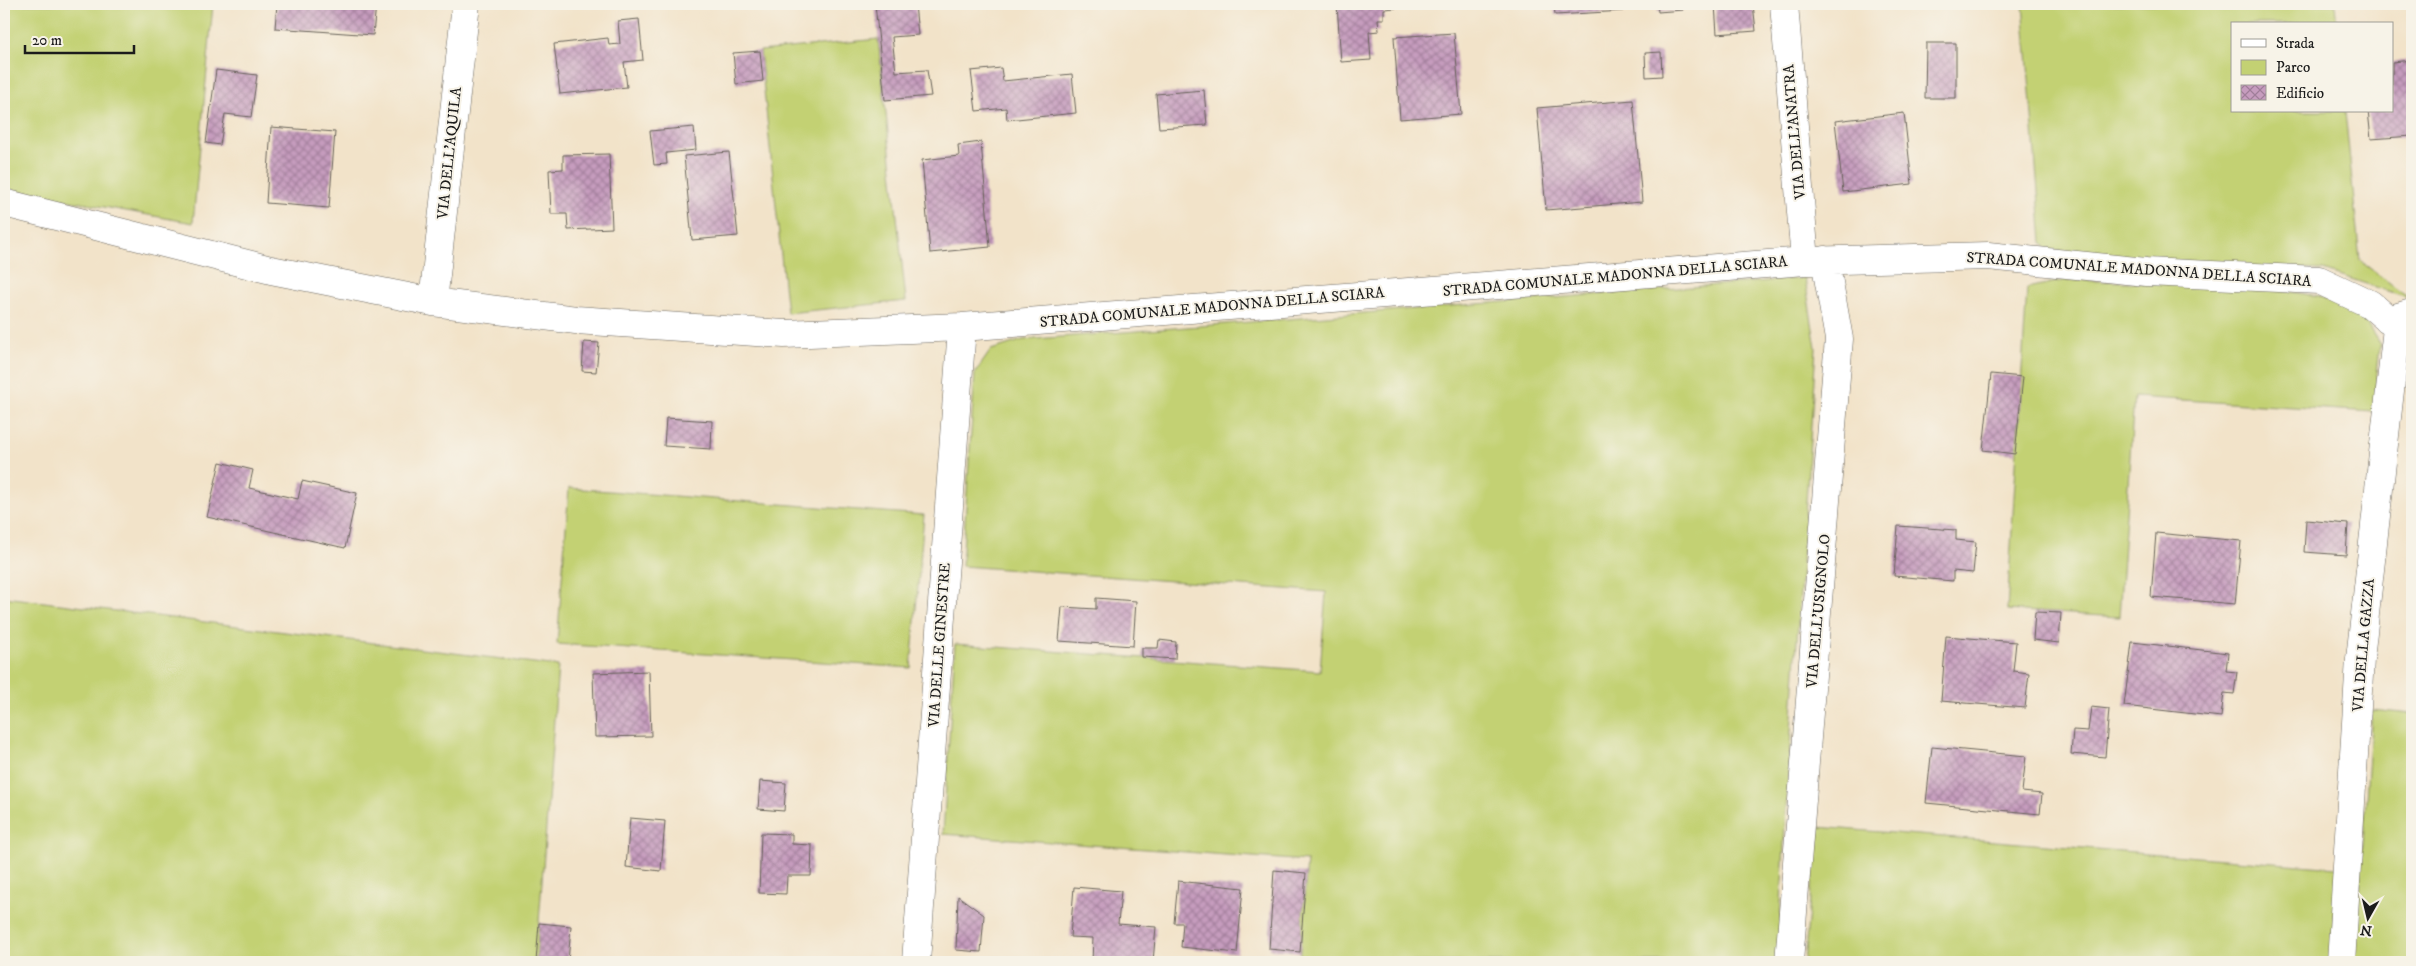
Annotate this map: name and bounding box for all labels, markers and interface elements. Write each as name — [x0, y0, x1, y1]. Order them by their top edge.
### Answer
scale bar — [25, 22, 134, 54]
legend — [2231, 22, 2394, 112]
text: 20 m — [32, 31, 62, 50]
text: Strada — [2276, 34, 2315, 53]
text: Parco — [2276, 58, 2310, 77]
street label: VIA DELL'ANATRA — [1779, 63, 1810, 201]
text: Edificio — [2276, 84, 2324, 103]
street label: VIA DELL'AQUILA — [433, 86, 466, 221]
street label: STRADA COMUNALE MADONNA DELLA SCIARA — [1966, 248, 2313, 291]
street label: STRADA COMUNALE MADONNA DELLA SCIARA — [1442, 252, 1789, 301]
street label: STRADA COMUNALE MADONNA DELLA SCIARA — [1039, 283, 1386, 332]
street label: VIA DELL'USIGNOLO — [1802, 533, 1835, 690]
street label: VIA DELLE GINESTRE — [924, 562, 955, 729]
street label: VIA DELLA GAZZA — [2348, 577, 2379, 713]
north arrow — [2344, 894, 2394, 944]
text: N — [2359, 920, 2373, 940]

